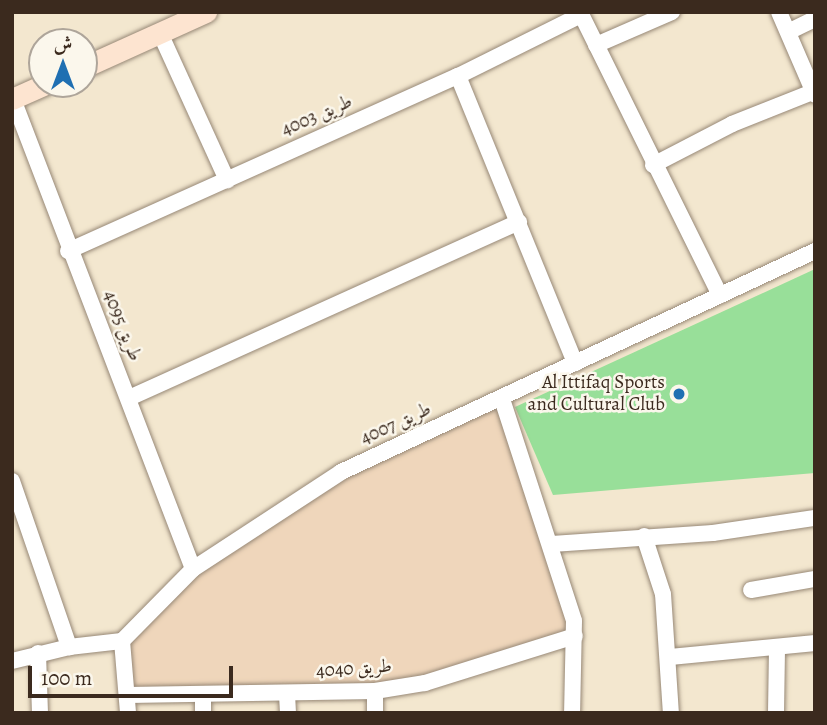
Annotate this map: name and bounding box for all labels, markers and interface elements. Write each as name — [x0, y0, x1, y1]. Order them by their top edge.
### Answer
north arrow — [28, 28, 98, 98]
text: ش — [54, 31, 72, 57]
street label: طريق 4003 — [278, 90, 356, 142]
street label: طريق 4095 — [98, 287, 146, 365]
place label: Al Ittifaq Sports and Cultural Club — [528, 372, 665, 416]
marker: Al Ittifaq Sports and Cultural Club — [671, 386, 687, 402]
street label: طريق 4007 — [357, 398, 435, 450]
scale bar — [32, 652, 236, 696]
street label: طريق 4040 — [315, 655, 393, 683]
text: 100 m — [41, 664, 92, 692]

